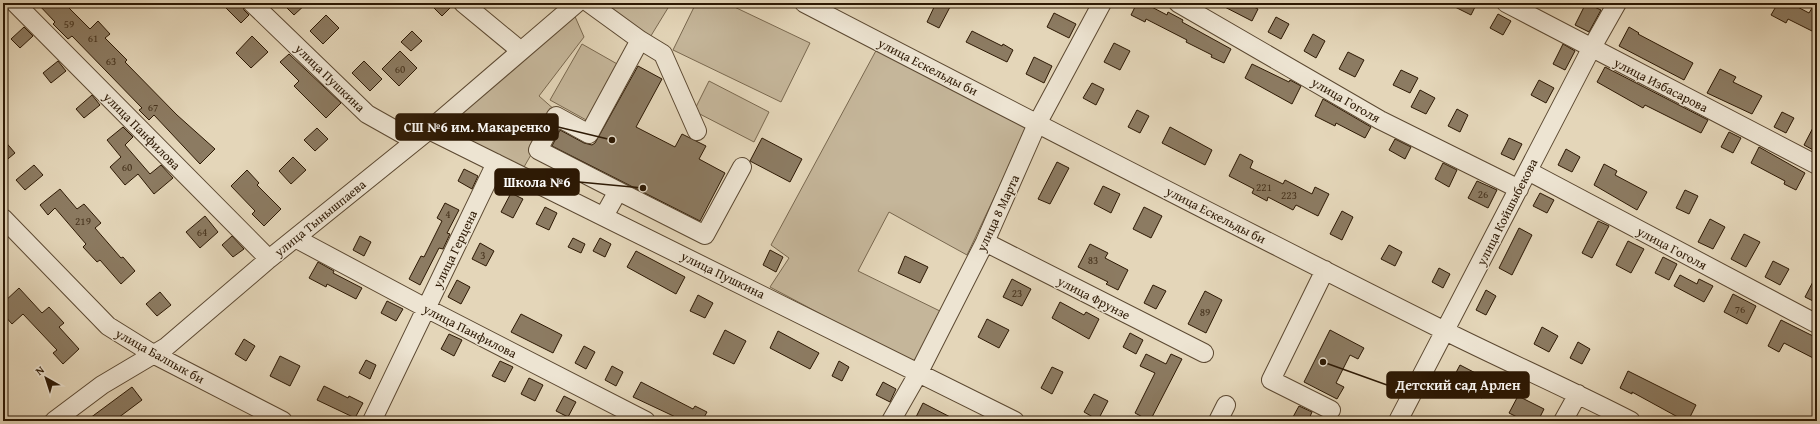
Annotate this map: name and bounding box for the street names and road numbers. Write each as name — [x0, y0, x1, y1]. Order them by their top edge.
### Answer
street label: улица Ескельды би — [874, 33, 982, 101]
street label: улица Пушкина — [290, 39, 370, 117]
street label: улица Избасарова — [1610, 53, 1712, 117]
street label: улица Гоголя — [1307, 72, 1384, 128]
street label: улица Панфилова — [98, 87, 186, 175]
street label: улица Койшыбекова — [1471, 154, 1543, 270]
street label: улица 8 Марта — [971, 171, 1024, 256]
street label: улица Тынышпаева — [269, 175, 371, 262]
street label: улица Ескельды би — [1162, 181, 1270, 249]
street label: улица Герцена — [427, 206, 482, 292]
street label: улица Гоголя — [1633, 221, 1711, 275]
street label: улица Пушкина — [677, 246, 769, 304]
street label: улица Фрунзе — [1053, 271, 1134, 324]
street label: улица Панфилова — [419, 299, 521, 363]
street label: улица Балпык би — [111, 323, 208, 388]

